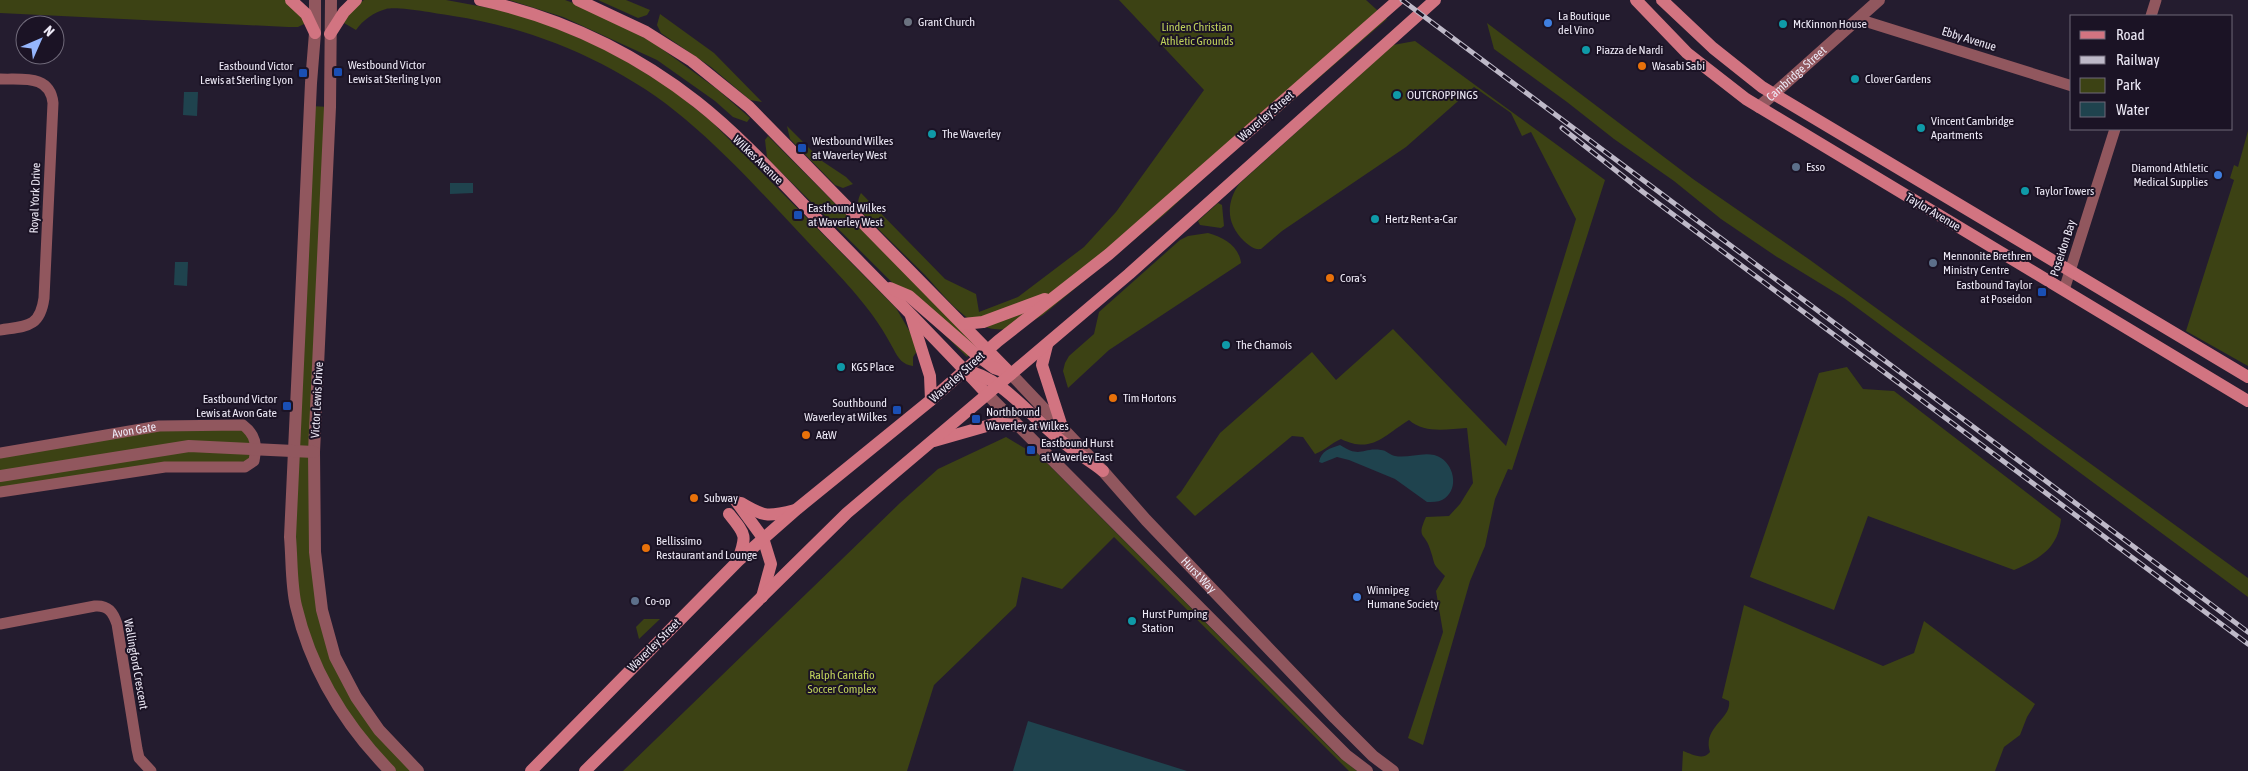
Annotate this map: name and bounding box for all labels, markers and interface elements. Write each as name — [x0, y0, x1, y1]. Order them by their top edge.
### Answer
place label: La Boutique del Vino — [1558, 9, 1610, 37]
north arrow — [15, 15, 65, 65]
place label: Grant Church — [918, 15, 975, 29]
legend — [2070, 15, 2233, 130]
marker: Grant Church — [902, 16, 914, 28]
marker: La Boutique del Vino — [1542, 17, 1554, 29]
place label: McKinnon House — [1793, 17, 1867, 31]
marker: McKinnon House — [1777, 18, 1789, 30]
park label: Linden Christian Athletic Grounds — [1160, 20, 1234, 48]
text: N — [41, 22, 58, 39]
street label: Ebby Avenue — [1940, 24, 1998, 54]
text: Road — [2116, 26, 2145, 43]
place label: Piazza de Nardi — [1596, 43, 1663, 57]
street label: Cambridge Street — [1763, 43, 1830, 104]
marker: Piazza de Nardi — [1580, 44, 1592, 56]
text: Railway — [2116, 51, 2160, 68]
place label: Westbound Victor Lewis at Sterling Lyon — [348, 58, 441, 86]
place label: Eastbound Victor Lewis at Sterling Lyon — [200, 59, 293, 87]
place label: Wasabi Sabi — [1652, 59, 1705, 73]
marker: Wasabi Sabi — [1636, 60, 1648, 72]
marker: Westbound Victor Lewis at Sterling Lyon — [332, 66, 344, 78]
marker: Eastbound Victor Lewis at Sterling Lyon — [297, 67, 309, 79]
place label: Clover Gardens — [1865, 72, 1931, 86]
marker: Clover Gardens — [1849, 73, 1861, 85]
text: Park — [2116, 76, 2141, 93]
street label: Waverley Street — [1235, 88, 1297, 144]
place label: OUTCROPPINGS — [1407, 88, 1478, 102]
marker: OUTCROPPINGS — [1391, 89, 1403, 101]
text: Water — [2116, 101, 2149, 118]
place label: Vincent Cambridge Apartments — [1931, 114, 2014, 142]
marker: Vincent Cambridge Apartments — [1915, 122, 1927, 134]
place label: The Waverley — [942, 127, 1001, 141]
marker: The Waverley — [926, 128, 938, 140]
street label: Wilkes Avenue — [730, 133, 786, 187]
place label: Westbound Wilkes at Waverley West — [812, 134, 893, 162]
marker: Westbound Wilkes at Waverley West — [796, 142, 808, 154]
place label: Esso — [1806, 160, 1826, 174]
marker: Esso — [1790, 161, 1802, 173]
place label: Diamond Athletic Medical Supplies — [2131, 161, 2209, 189]
street label: Royal York Drive — [27, 162, 43, 234]
marker: Diamond Athletic Medical Supplies — [2212, 169, 2224, 181]
place label: Taylor Towers — [2035, 184, 2094, 198]
marker: Taylor Towers — [2019, 185, 2031, 197]
street label: Taylor Avenue — [1903, 190, 1963, 234]
place label: Eastbound Wilkes at Waverley West — [808, 201, 886, 229]
marker: Eastbound Wilkes at Waverley West — [792, 209, 804, 221]
place label: Hertz Rent-a-Car — [1385, 212, 1458, 226]
marker: Hertz Rent-a-Car — [1369, 213, 1381, 225]
street label: Poseidon Bay — [2047, 218, 2079, 278]
place label: Mennonite Brethren Ministry Centre — [1943, 249, 2032, 277]
marker: Mennonite Brethren Ministry Centre — [1927, 257, 1939, 269]
place label: Cora's — [1340, 271, 1366, 285]
marker: Cora's — [1324, 272, 1336, 284]
place label: Eastbound Taylor at Poseidon — [1956, 278, 2032, 306]
marker: Eastbound Taylor at Poseidon — [2036, 286, 2048, 298]
place label: The Chamois — [1236, 338, 1292, 352]
marker: The Chamois — [1220, 339, 1232, 351]
street label: Waverley Street — [927, 348, 988, 405]
place label: KGS Place — [851, 360, 894, 374]
marker: KGS Place — [835, 361, 847, 373]
street label: Victor Lewis Drive — [308, 362, 326, 438]
place label: Tim Hortons — [1123, 391, 1176, 405]
place label: Eastbound Victor Lewis at Avon Gate — [196, 392, 277, 420]
marker: Tim Hortons — [1107, 392, 1119, 404]
place label: Southbound Waverley at Wilkes — [804, 396, 887, 424]
marker: Eastbound Victor Lewis at Avon Gate — [281, 400, 293, 412]
marker: Southbound Waverley at Wilkes — [891, 404, 903, 416]
place label: Northbound Waverley at Wilkes — [986, 405, 1069, 433]
marker: Northbound Waverley at Wilkes — [970, 413, 982, 425]
street label: Avon Gate — [111, 420, 157, 441]
place label: A&W — [816, 428, 837, 442]
marker: A&W — [800, 429, 812, 441]
place label: Eastbound Hurst at Waverley East — [1041, 436, 1114, 464]
marker: Eastbound Hurst at Waverley East — [1025, 444, 1037, 456]
place label: Subway — [704, 491, 738, 505]
marker: Subway — [688, 492, 700, 504]
place label: Bellissimo Restaurant and Lounge — [656, 534, 757, 562]
marker: Bellissimo Restaurant and Lounge — [640, 542, 652, 554]
street label: Hurst Way — [1178, 554, 1219, 596]
place label: Winnipeg Humane Society — [1367, 583, 1439, 611]
marker: Winnipeg Humane Society — [1351, 591, 1363, 603]
place label: Co-op — [645, 594, 671, 608]
marker: Co-op — [629, 595, 641, 607]
place label: Hurst Pumping Station — [1142, 607, 1208, 635]
street label: Waverley Street — [625, 615, 684, 674]
marker: Hurst Pumping Station — [1126, 615, 1138, 627]
street label: Wallingford Crescent — [121, 618, 151, 711]
park label: Ralph Cantafio Soccer Complex — [808, 668, 877, 696]

